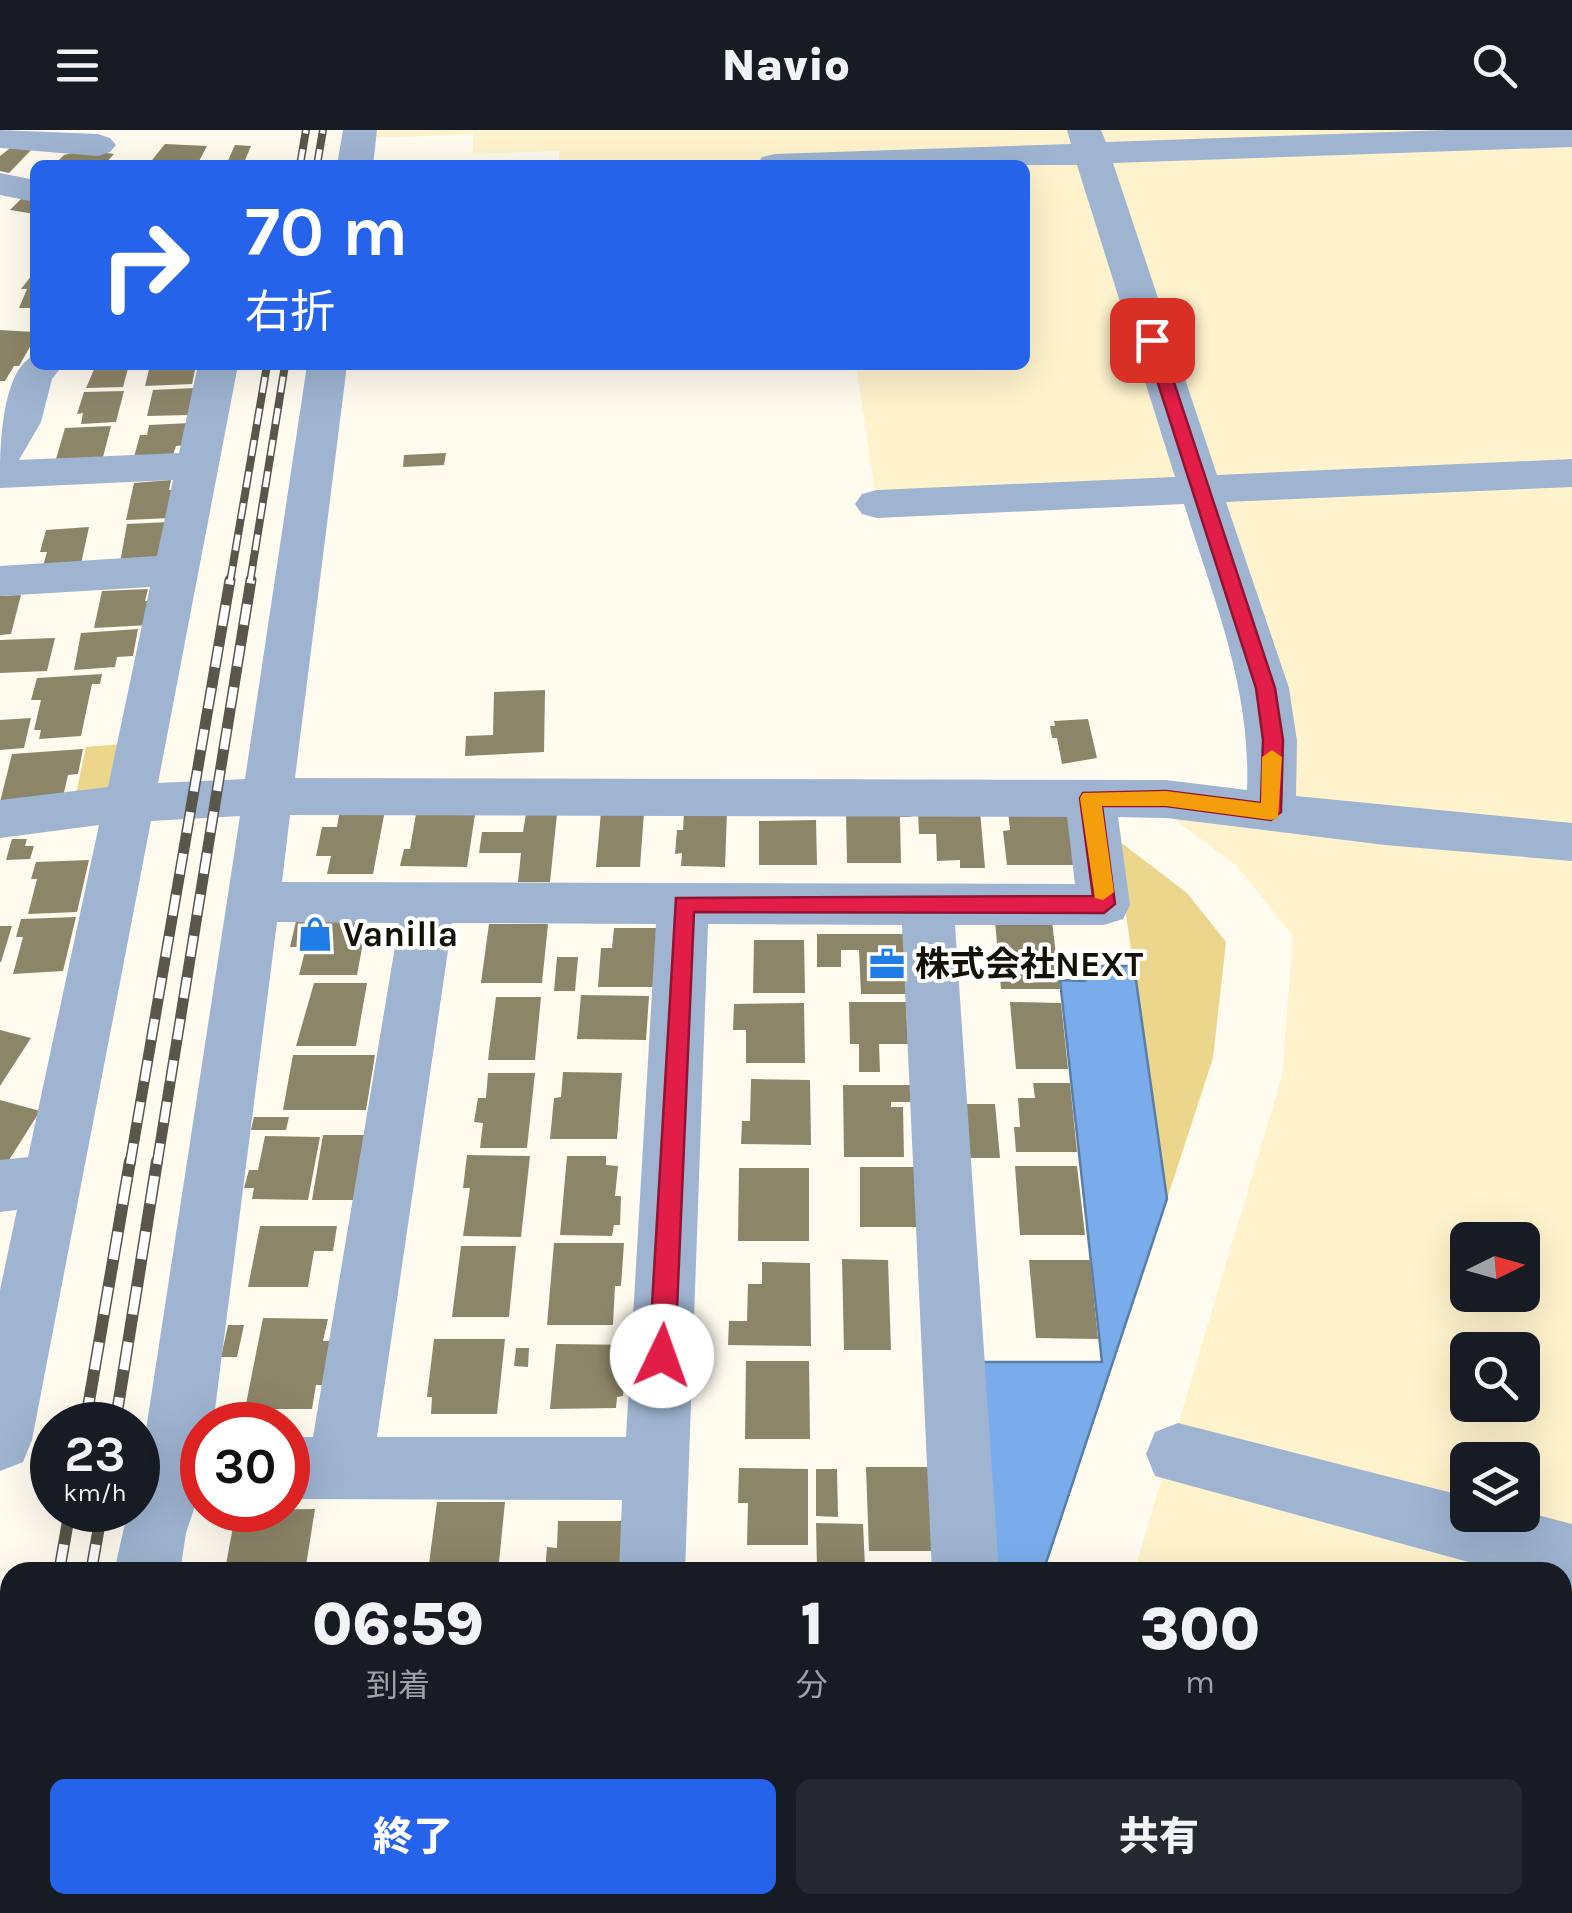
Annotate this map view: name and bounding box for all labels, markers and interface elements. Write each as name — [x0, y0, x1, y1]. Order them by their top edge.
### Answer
icon: menu — [50, 38, 105, 93]
icon: search — [1467, 38, 1522, 93]
text: Navio — [722, 39, 850, 91]
text: 70 m — [245, 191, 408, 273]
icon: right — [80, 200, 210, 330]
text: 右折 — [245, 286, 335, 338]
pin — [1110, 298, 1195, 383]
icon: arrive — [1125, 313, 1180, 368]
place label: Vanilla — [343, 914, 458, 955]
shop icon: Vanilla — [296, 915, 334, 953]
place label: 株式会社NEXT — [915, 944, 1144, 985]
office icon: 株式会社NEXT — [868, 945, 906, 983]
north arrow — [1450, 1222, 1540, 1312]
map controls — [1450, 1222, 1540, 1532]
position arrow — [610, 1304, 714, 1408]
button: search — [1450, 1332, 1540, 1422]
speed limit sign: 30 — [180, 1402, 310, 1532]
text: 23 — [64, 1425, 126, 1484]
button: layers — [1450, 1442, 1540, 1532]
text: km/h — [63, 1478, 127, 1507]
text: 06:59 — [312, 1589, 484, 1659]
text: 1 — [800, 1589, 824, 1659]
text: 300 — [1140, 1594, 1260, 1664]
text: m — [1185, 1664, 1215, 1701]
text: 到着 — [366, 1667, 430, 1704]
text: 分 — [796, 1667, 828, 1704]
button: 終了 — [50, 1779, 776, 1894]
button: 共有 — [796, 1779, 1522, 1894]

